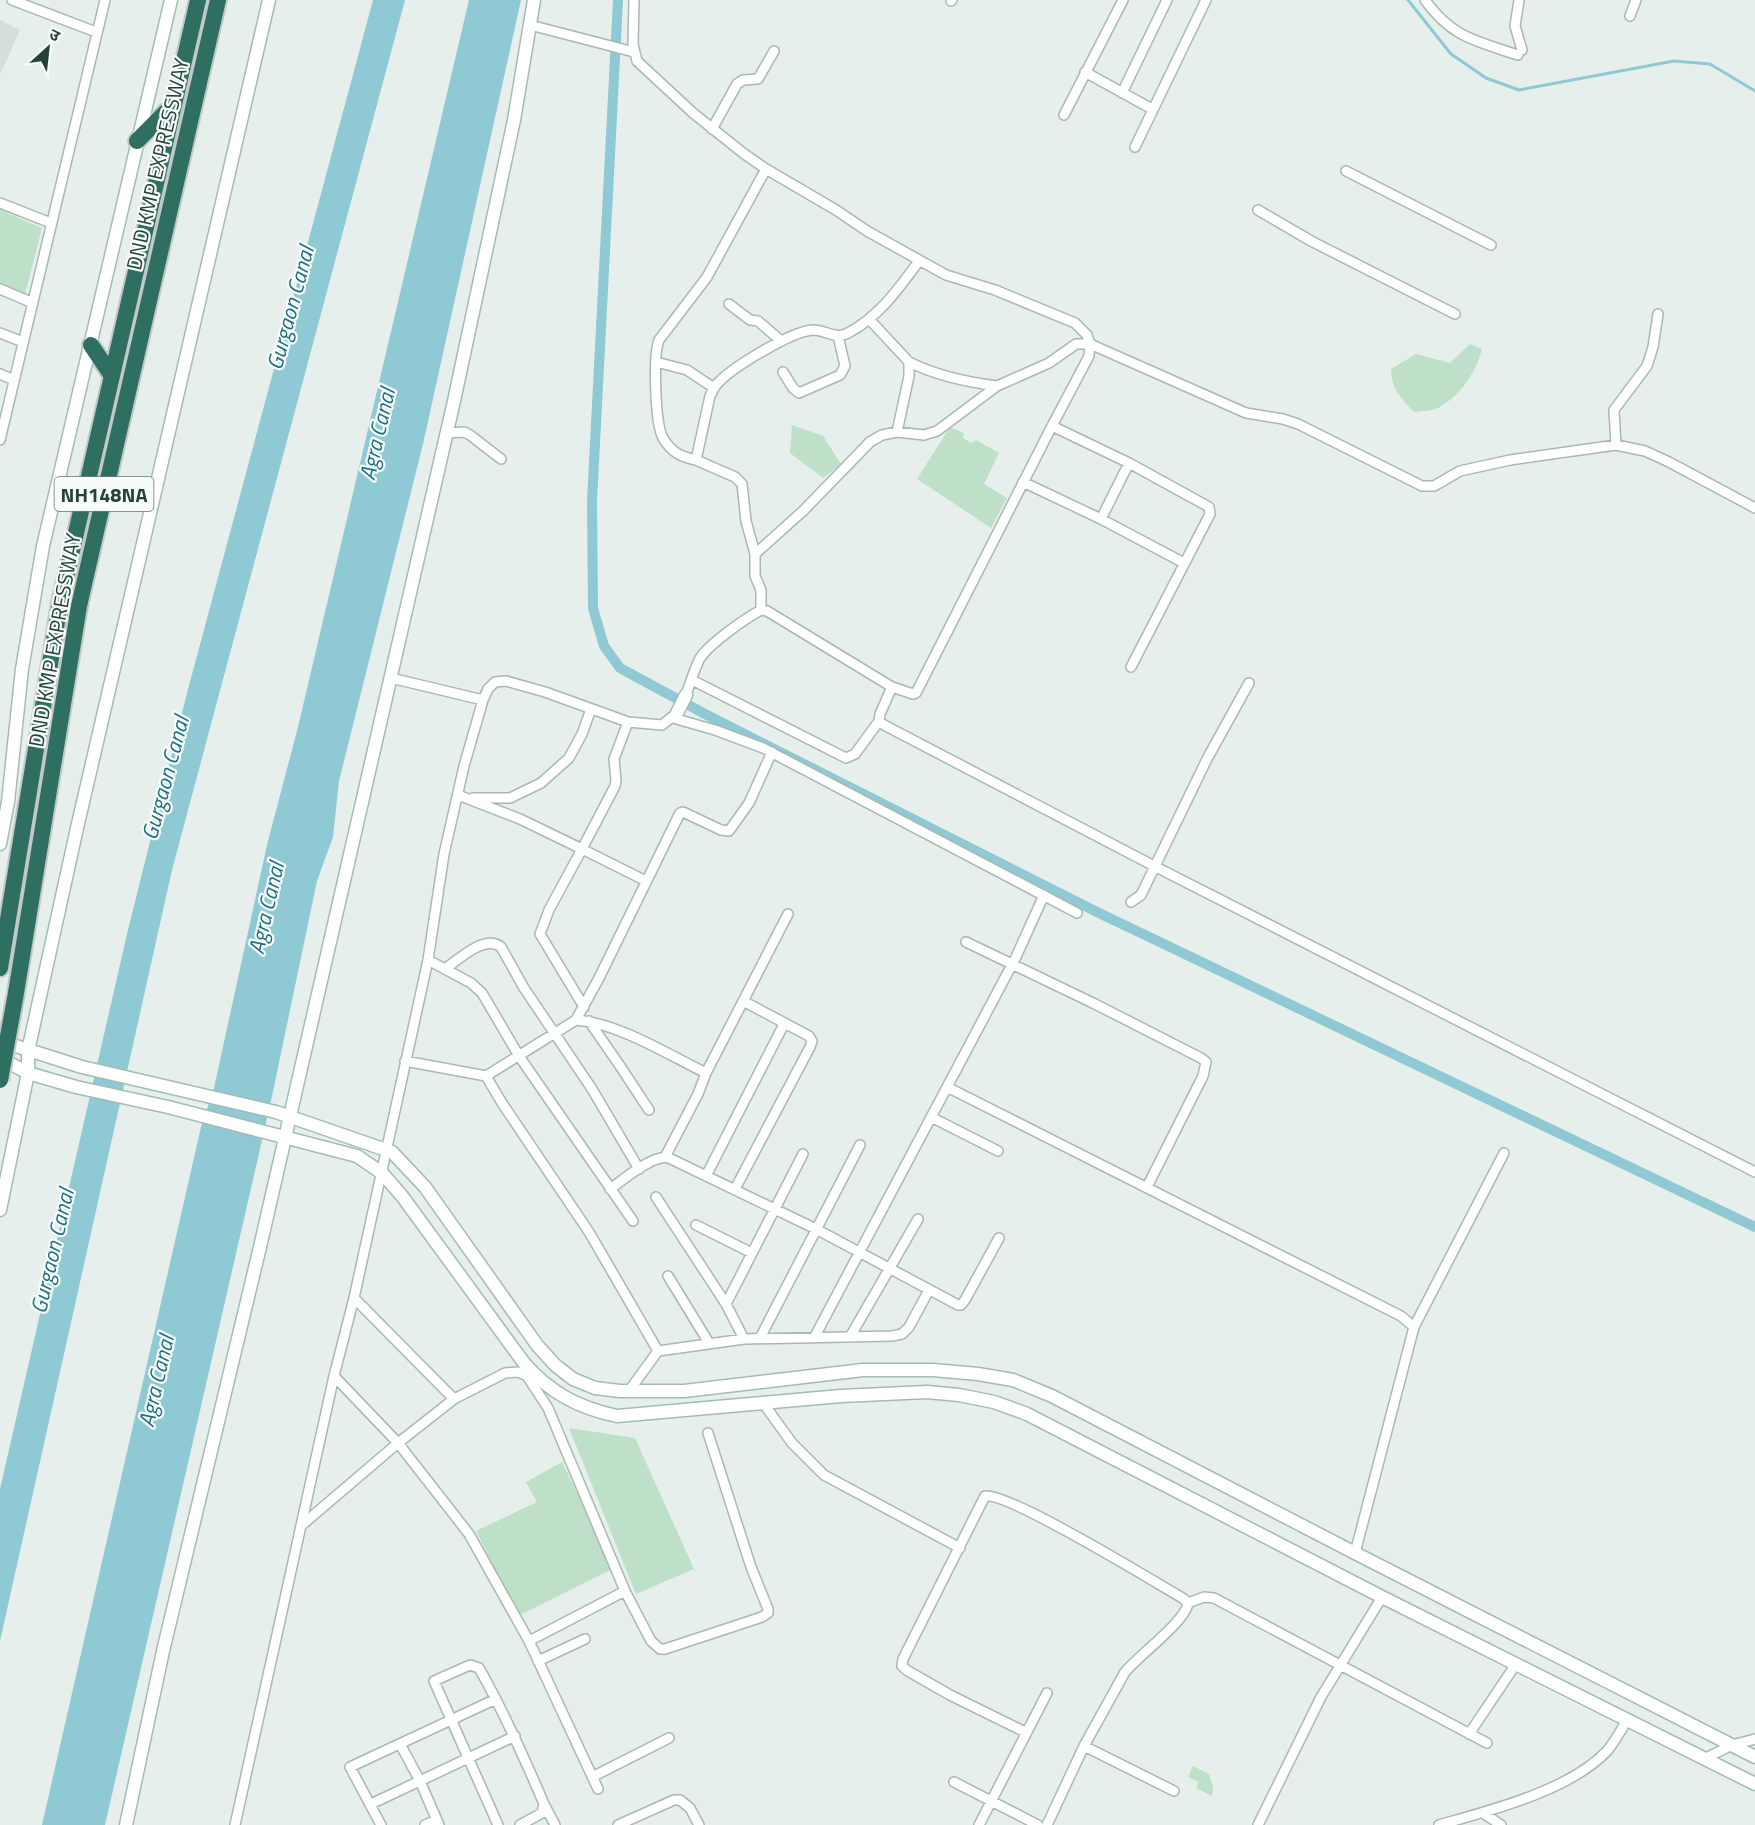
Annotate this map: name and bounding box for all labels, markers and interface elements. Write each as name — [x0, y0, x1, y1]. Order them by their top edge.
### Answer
north arrow — [18, 18, 78, 78]
text: उ — [45, 22, 65, 48]
street label: DND KMP EXPRESSWAY — [117, 54, 197, 273]
water label: Gurgaon Canal — [257, 240, 323, 374]
water label: Agra Canal — [350, 382, 405, 483]
road number: NH148NA — [54, 477, 154, 511]
street label: DND KMP EXPRESSWAY — [19, 530, 89, 749]
water label: Gurgaon Canal — [132, 710, 198, 844]
water label: Agra Canal — [239, 856, 294, 957]
water label: Gurgaon Canal — [21, 1183, 83, 1317]
water label: Agra Canal — [129, 1329, 184, 1430]

